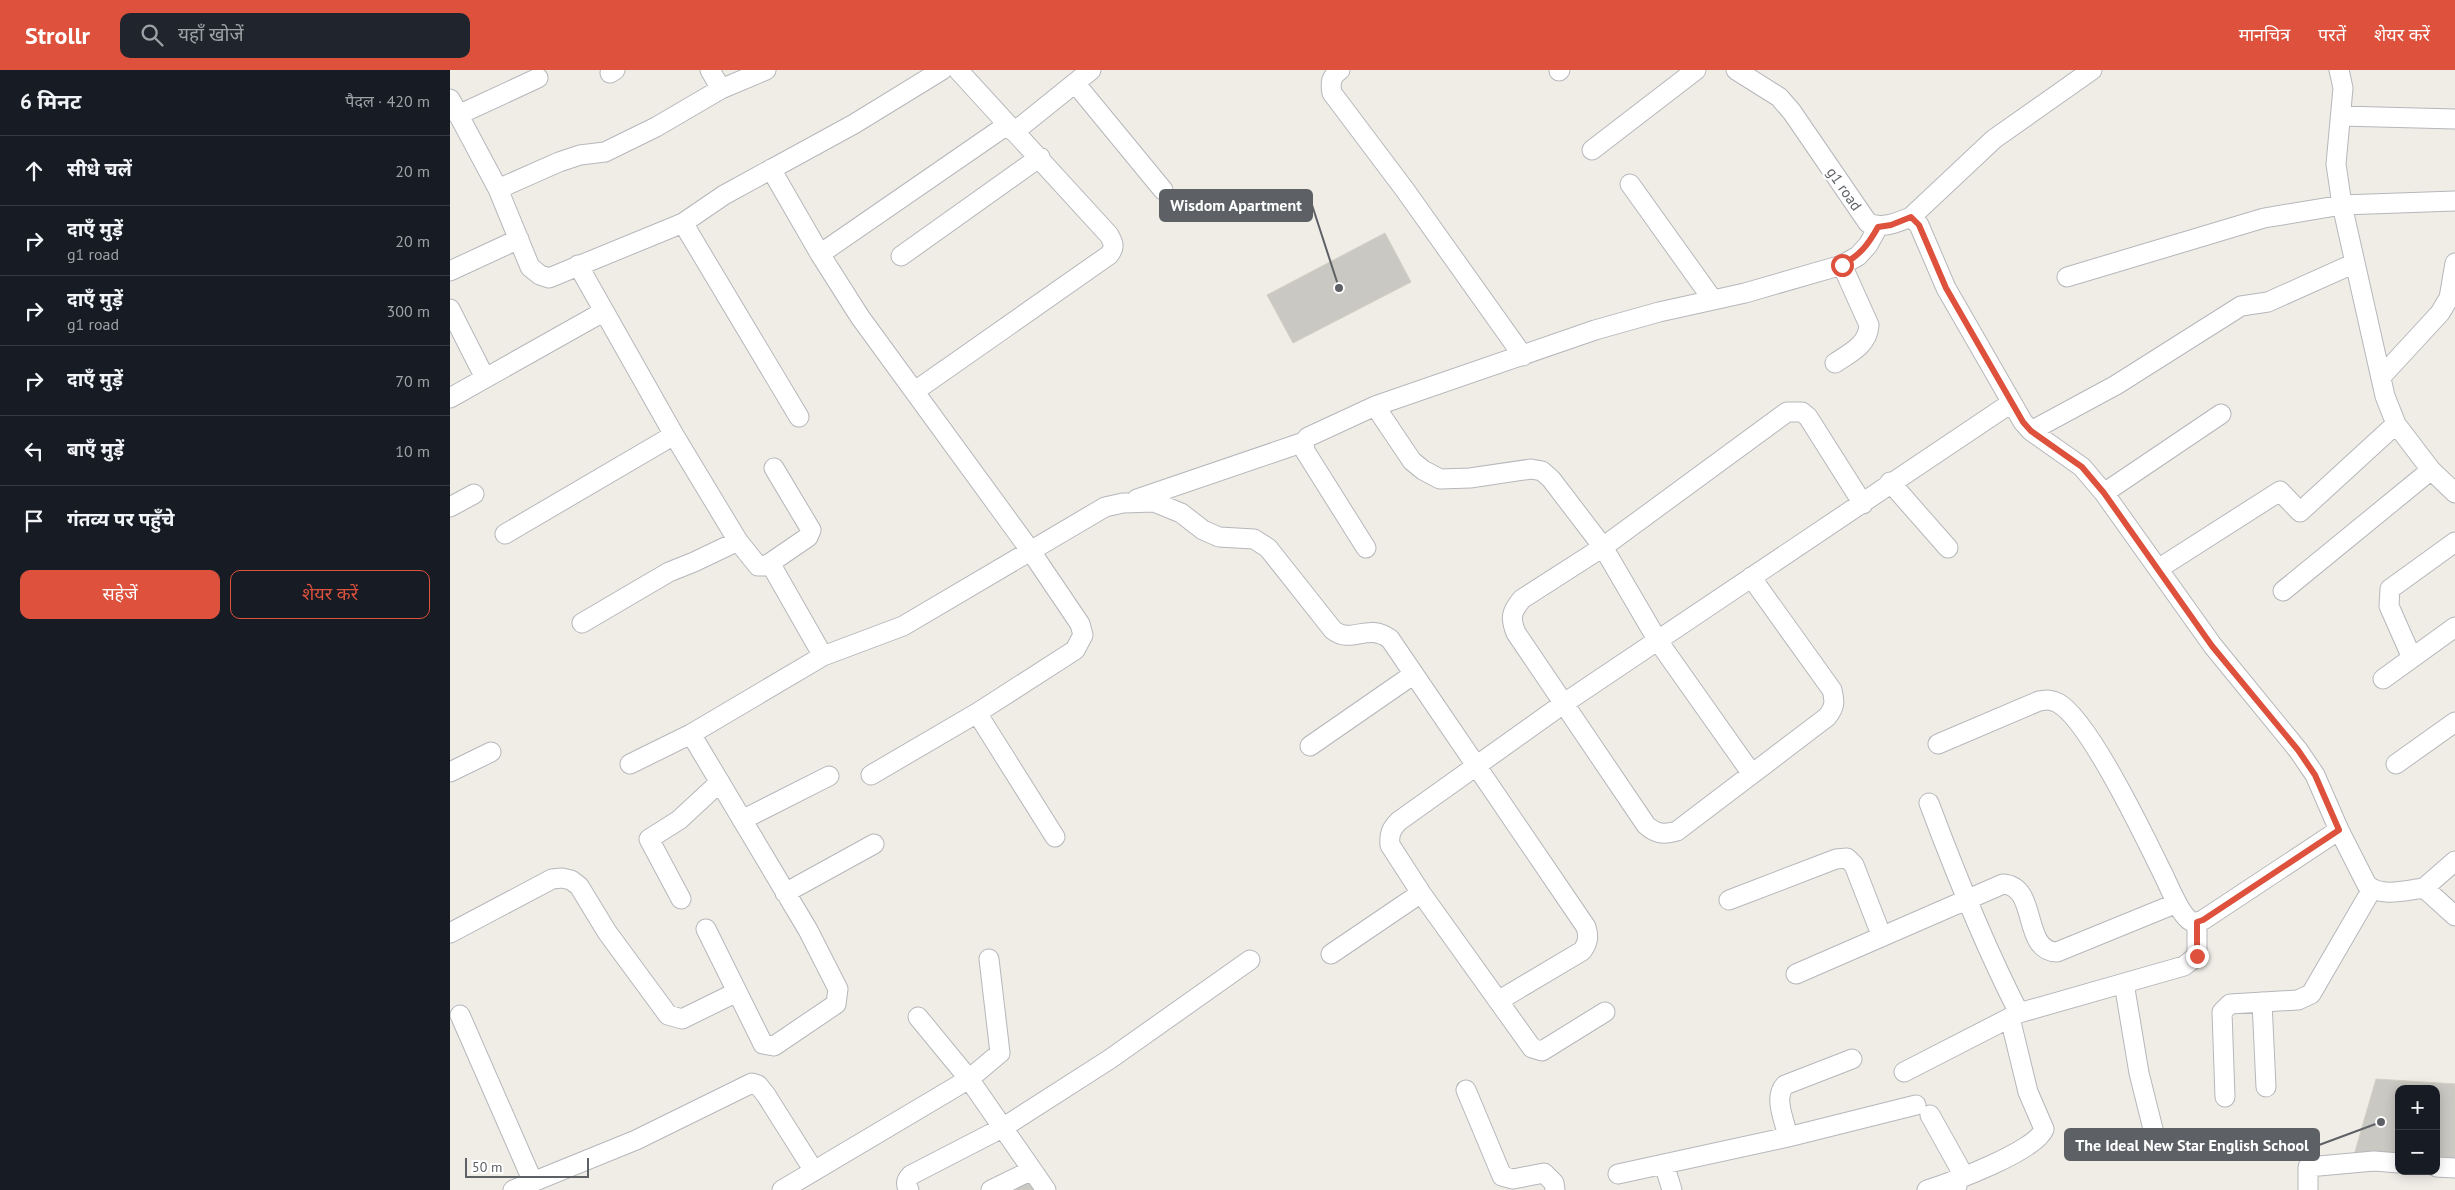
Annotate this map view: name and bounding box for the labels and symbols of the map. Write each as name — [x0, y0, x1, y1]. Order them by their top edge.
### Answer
street label: g1 road — [1823, 163, 1866, 214]
callout: Wisdom Apartment — [1160, 190, 1312, 221]
text: Wisdom Apartment — [1170, 195, 1302, 215]
route start — [1831, 254, 1854, 277]
route end — [2186, 945, 2209, 968]
callout: The Ideal New Star English School — [2065, 1129, 2319, 1160]
text: The Ideal New Star English School — [2075, 1135, 2309, 1155]
scale bar — [465, 1155, 589, 1178]

